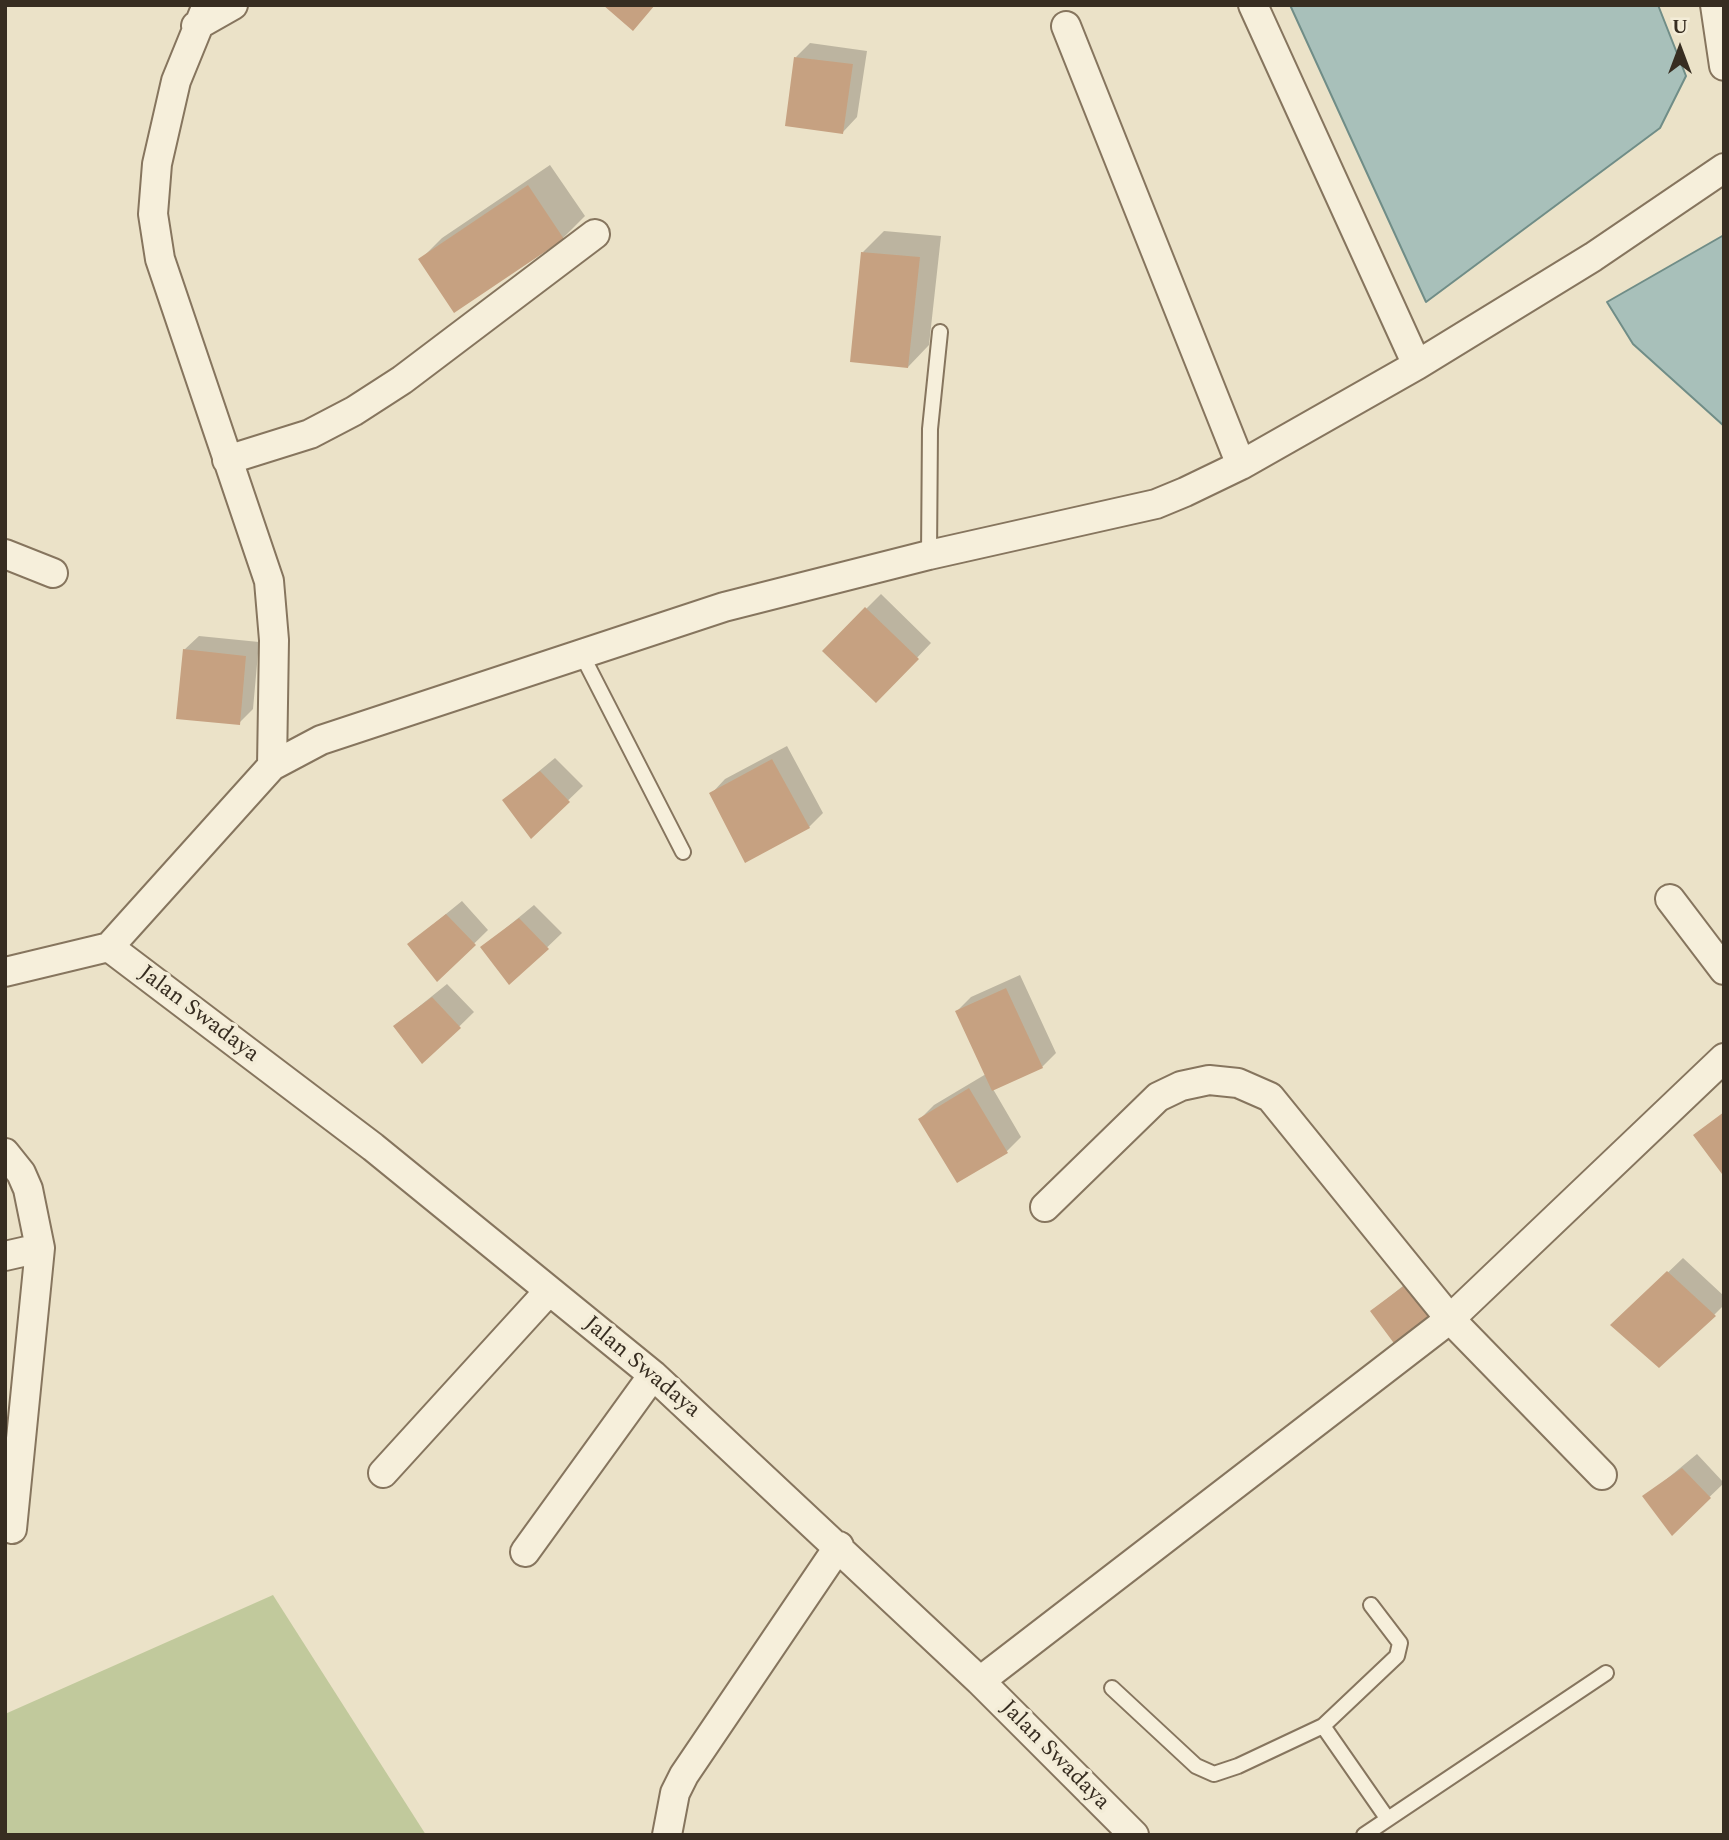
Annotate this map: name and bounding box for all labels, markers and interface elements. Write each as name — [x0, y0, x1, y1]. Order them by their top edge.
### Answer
text: U — [1672, 13, 1688, 42]
north arrow — [1645, 14, 1715, 84]
street label: Jalan Swadaya — [132, 961, 264, 1069]
street label: Jalan Swadaya — [577, 1311, 705, 1425]
street label: Jalan Swadaya — [993, 1695, 1115, 1817]

